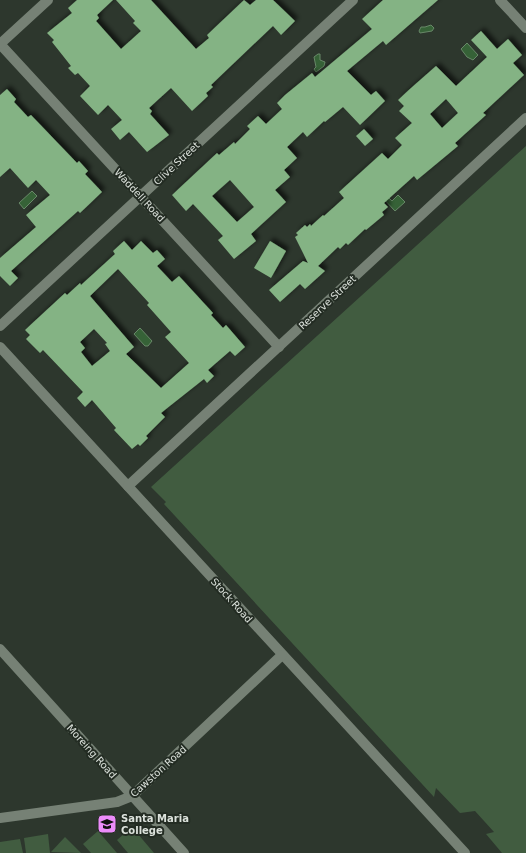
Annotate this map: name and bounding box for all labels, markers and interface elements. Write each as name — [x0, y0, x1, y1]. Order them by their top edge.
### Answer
street label: Clive Street — [151, 139, 201, 187]
street label: Waddell Road — [112, 167, 167, 224]
street label: Reserve Street — [297, 273, 358, 332]
street label: Stock Road — [209, 576, 254, 625]
street label: Moreing Road — [65, 722, 119, 780]
street label: Cawston Road — [128, 743, 188, 799]
school or university icon: Santa Maria College — [96, 813, 118, 835]
place label: Santa Maria College — [121, 813, 189, 836]

